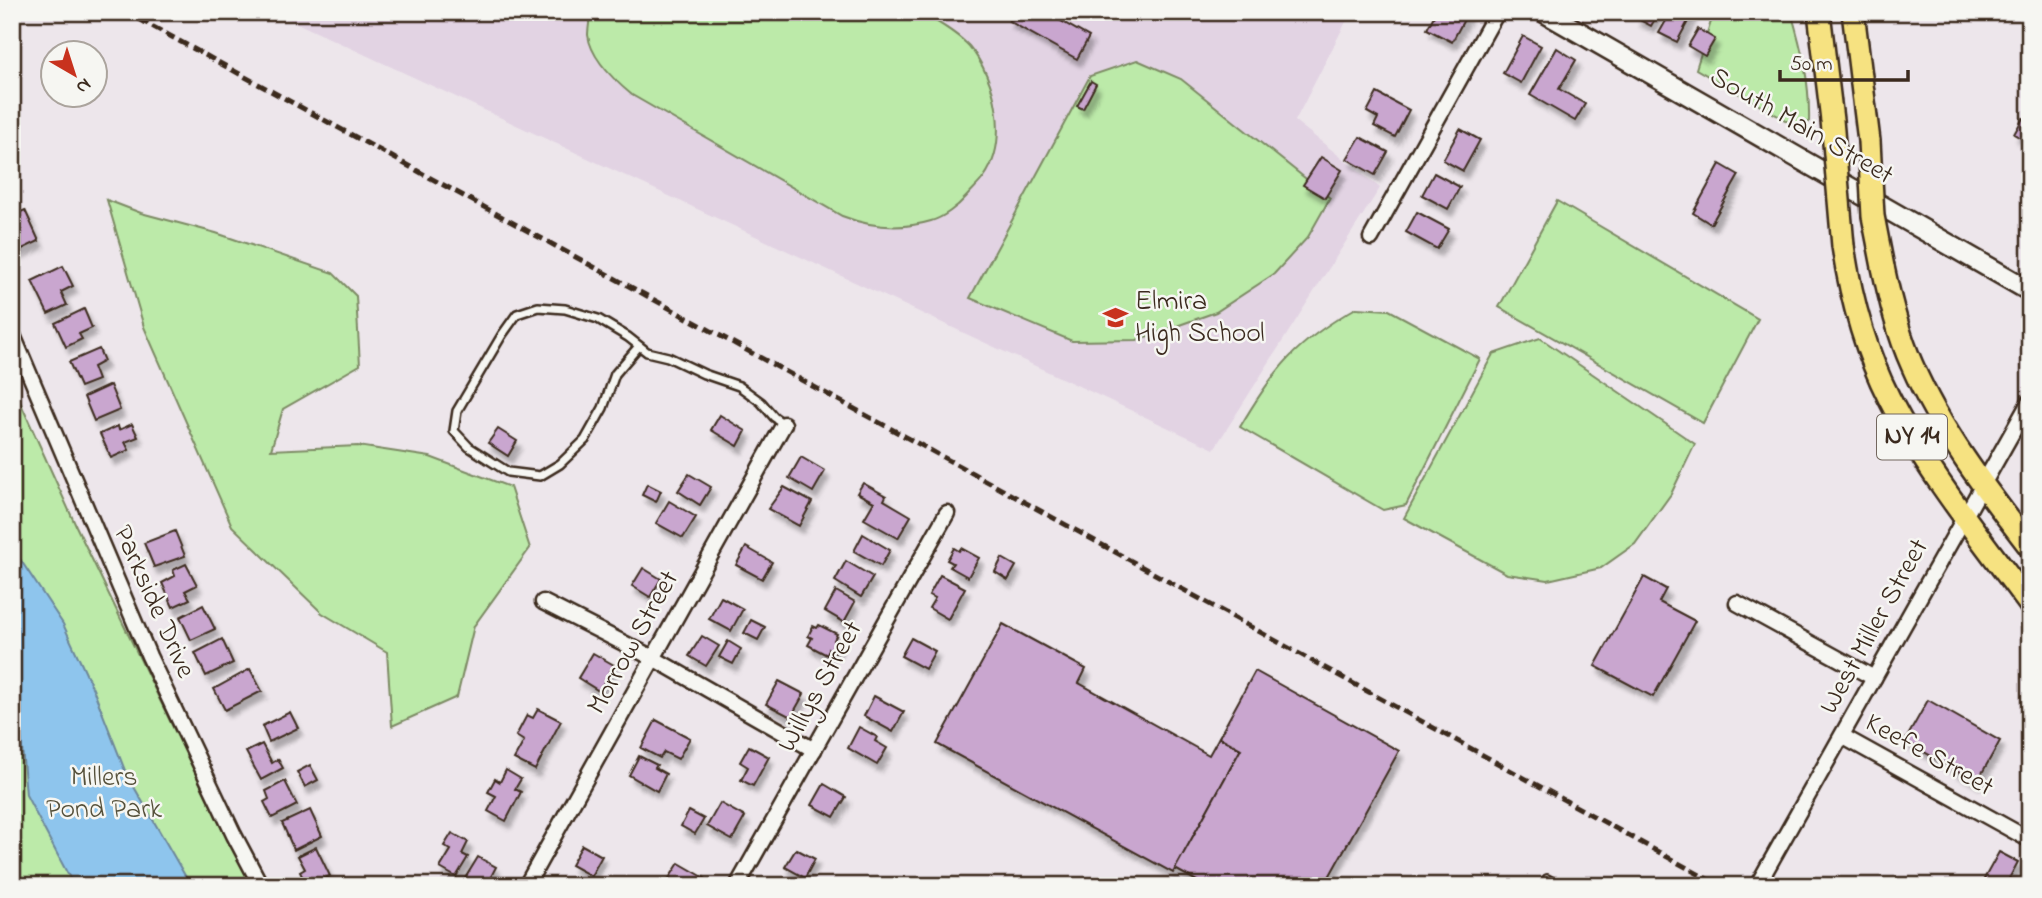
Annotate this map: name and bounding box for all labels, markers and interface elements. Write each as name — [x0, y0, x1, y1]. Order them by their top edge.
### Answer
north arrow — [38, 38, 108, 108]
scale bar — [1780, 38, 1907, 82]
text: 50 m — [1790, 50, 1833, 80]
street label: South Main Street — [1701, 58, 1901, 196]
text: N — [70, 71, 97, 100]
place label: Elmira High School — [1135, 282, 1265, 355]
school or university icon: Elmira High School — [1101, 304, 1129, 332]
road number: NY 14 — [1877, 414, 1947, 460]
street label: Parkside Drive — [101, 519, 205, 685]
street label: West Miller Street — [1810, 532, 1940, 722]
street label: Morrow Street — [577, 563, 691, 723]
street label: Willys Street — [768, 614, 874, 760]
street label: Keefe Street — [1857, 704, 2001, 808]
park label: Millers Pond Park — [46, 758, 163, 831]

